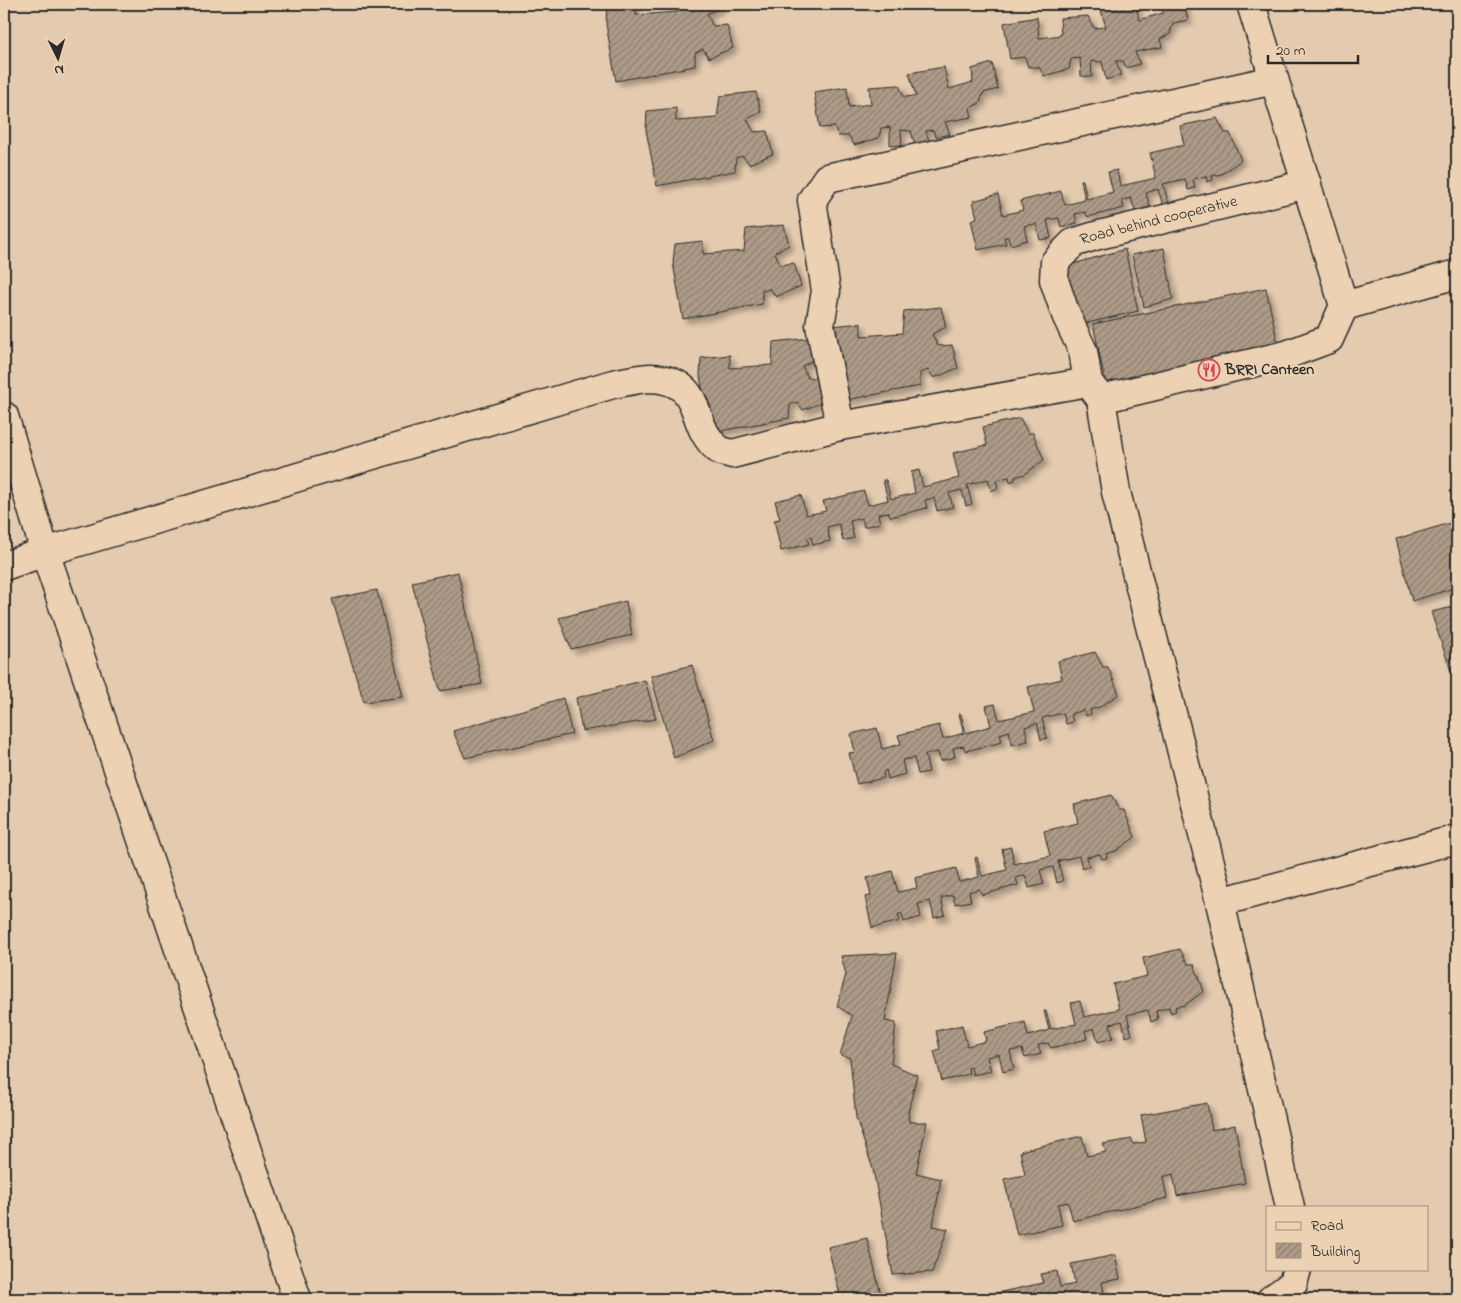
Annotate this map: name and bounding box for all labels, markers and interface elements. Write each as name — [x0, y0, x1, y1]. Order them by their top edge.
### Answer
north arrow — [32, 32, 82, 82]
scale bar — [1268, 32, 1358, 64]
text: 20 m — [1276, 40, 1306, 62]
text: N — [53, 59, 65, 80]
street label: Road behind cooperative — [1077, 189, 1241, 252]
restaurant icon: BRRI Canteen — [1197, 358, 1221, 382]
place label: BRRI Canteen — [1224, 358, 1314, 382]
legend — [1266, 1206, 1428, 1270]
text: Road — [1311, 1215, 1344, 1237]
text: Building — [1310, 1241, 1360, 1264]

